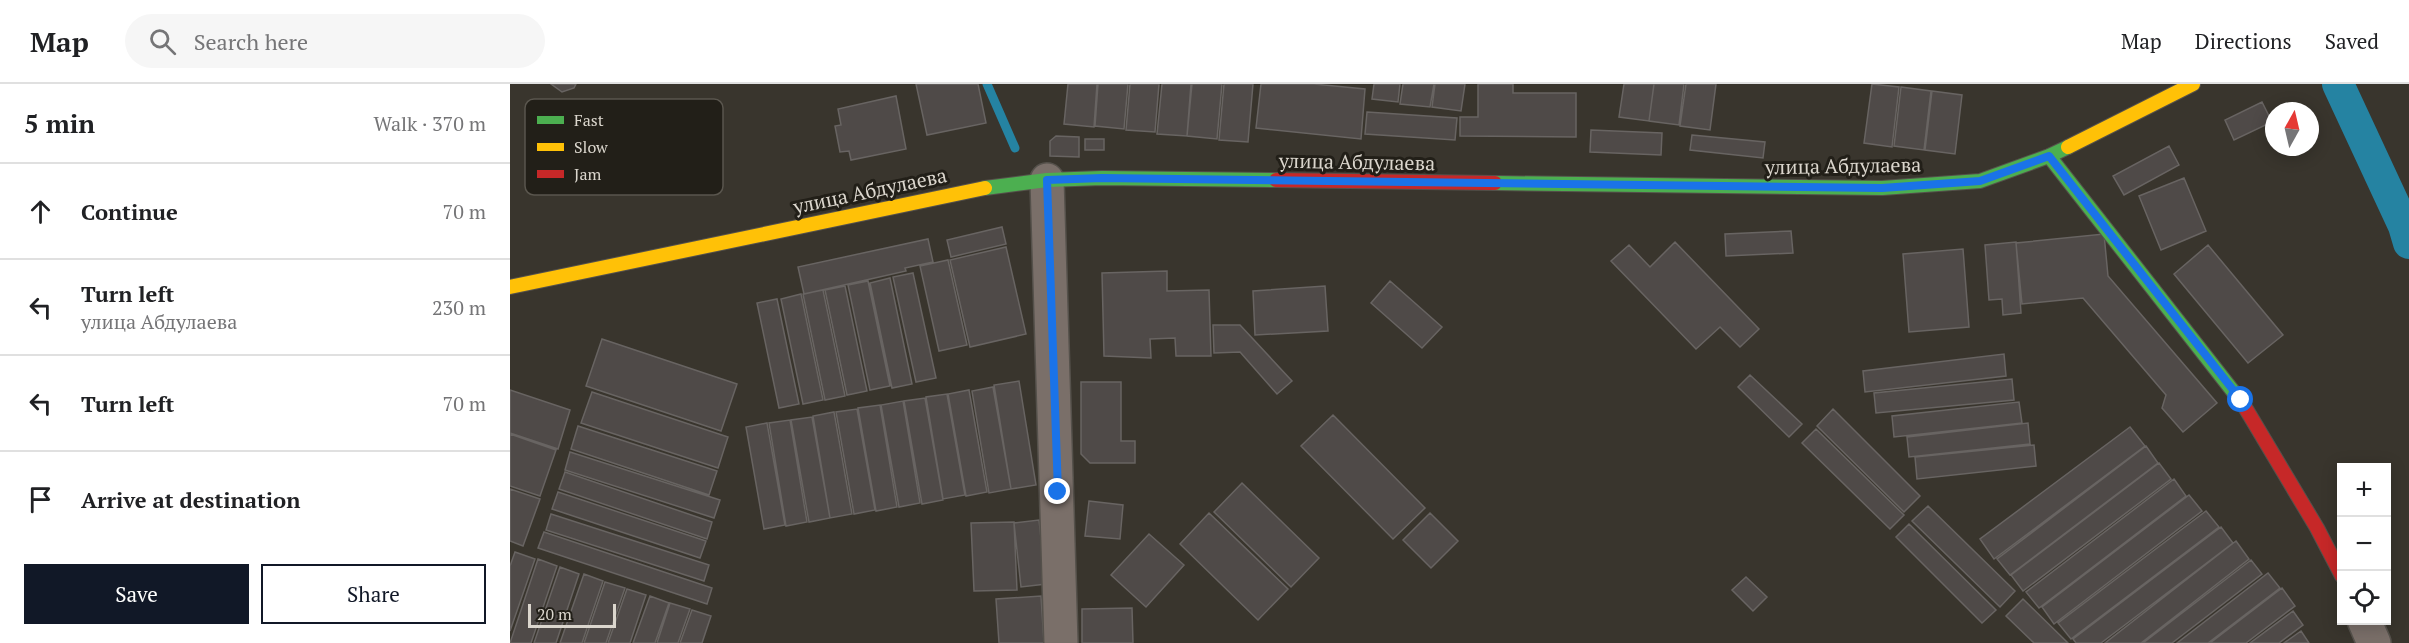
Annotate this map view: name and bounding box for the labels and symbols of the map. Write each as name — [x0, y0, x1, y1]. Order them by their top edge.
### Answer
legend — [525, 99, 723, 195]
north arrow — [2265, 102, 2319, 156]
text: Fast — [574, 109, 604, 131]
text: Slow — [574, 136, 608, 158]
street label: улица Абдулаева — [1278, 147, 1435, 176]
street label: улица Абдулаева — [1764, 151, 1921, 180]
street label: улица Абдулаева — [790, 161, 949, 220]
text: Jam — [574, 163, 602, 185]
route start — [2227, 386, 2253, 412]
route end — [1044, 478, 1070, 504]
scale bar — [528, 601, 616, 628]

